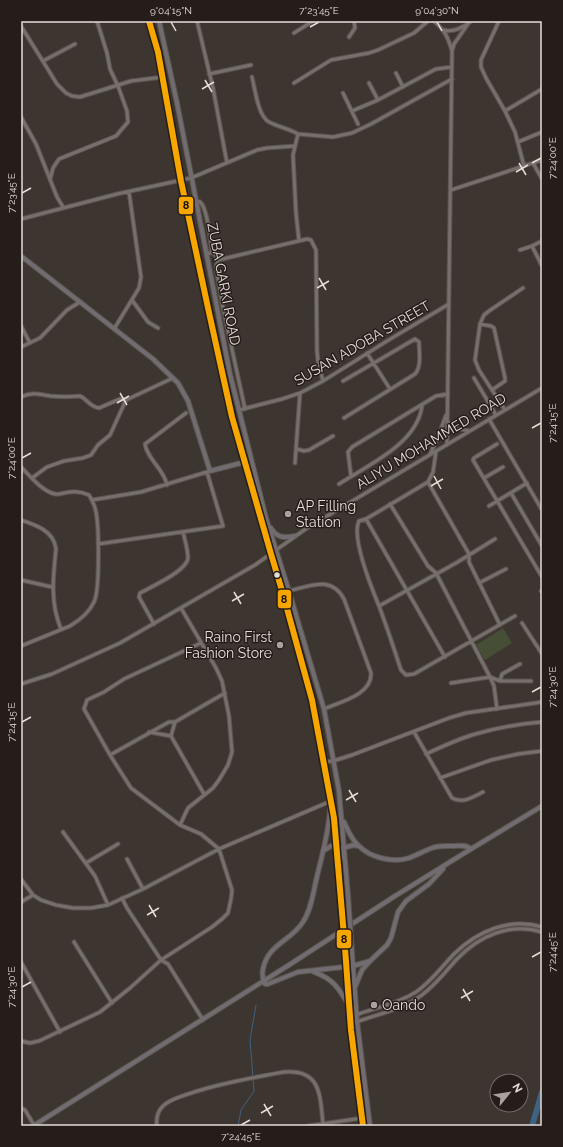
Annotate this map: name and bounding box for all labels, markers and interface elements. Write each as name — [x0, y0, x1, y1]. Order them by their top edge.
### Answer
text: 9°04'15"N — [150, 5, 192, 16]
text: 7°23'45"E — [299, 5, 339, 16]
text: 9°04'30"N — [415, 5, 459, 16]
text: 7°24'00"E — [547, 137, 558, 179]
text: 7°23'45"E — [6, 173, 17, 213]
line badge: 8 — [178, 196, 194, 215]
text: 8 — [183, 199, 190, 212]
street label: ZUBA GARKI ROAD — [204, 221, 244, 347]
street label: SUSAN ADOBA STREET — [291, 297, 433, 388]
street label: ALIYU MOHAMMED ROAD — [353, 390, 509, 492]
text: 7°24'15"E — [547, 403, 558, 443]
text: 7°24'00"E — [6, 437, 17, 479]
place label: AP Filling Station — [296, 498, 356, 530]
marker: AP Filling Station — [283, 509, 293, 519]
unlabelled marker — [272, 570, 282, 580]
line badge: 8 — [277, 589, 292, 609]
text: 8 — [281, 593, 288, 606]
place label: Raino First Fashion Store — [185, 629, 272, 661]
marker: Raino First Fashion Store — [275, 640, 285, 650]
text: 7°24'30"E — [547, 667, 558, 707]
text: 7°24'15"E — [6, 702, 17, 742]
line badge: 8 — [336, 929, 352, 949]
text: 7°24'45"E — [547, 932, 558, 972]
text: 8 — [341, 933, 348, 946]
text: 7°24'30"E — [6, 967, 17, 1007]
place label: Oando — [382, 997, 425, 1013]
marker: Oando — [369, 1000, 379, 1010]
north arrow — [489, 1073, 529, 1113]
text: N — [509, 1081, 525, 1095]
text: 7°24'45"E — [221, 1131, 261, 1142]

